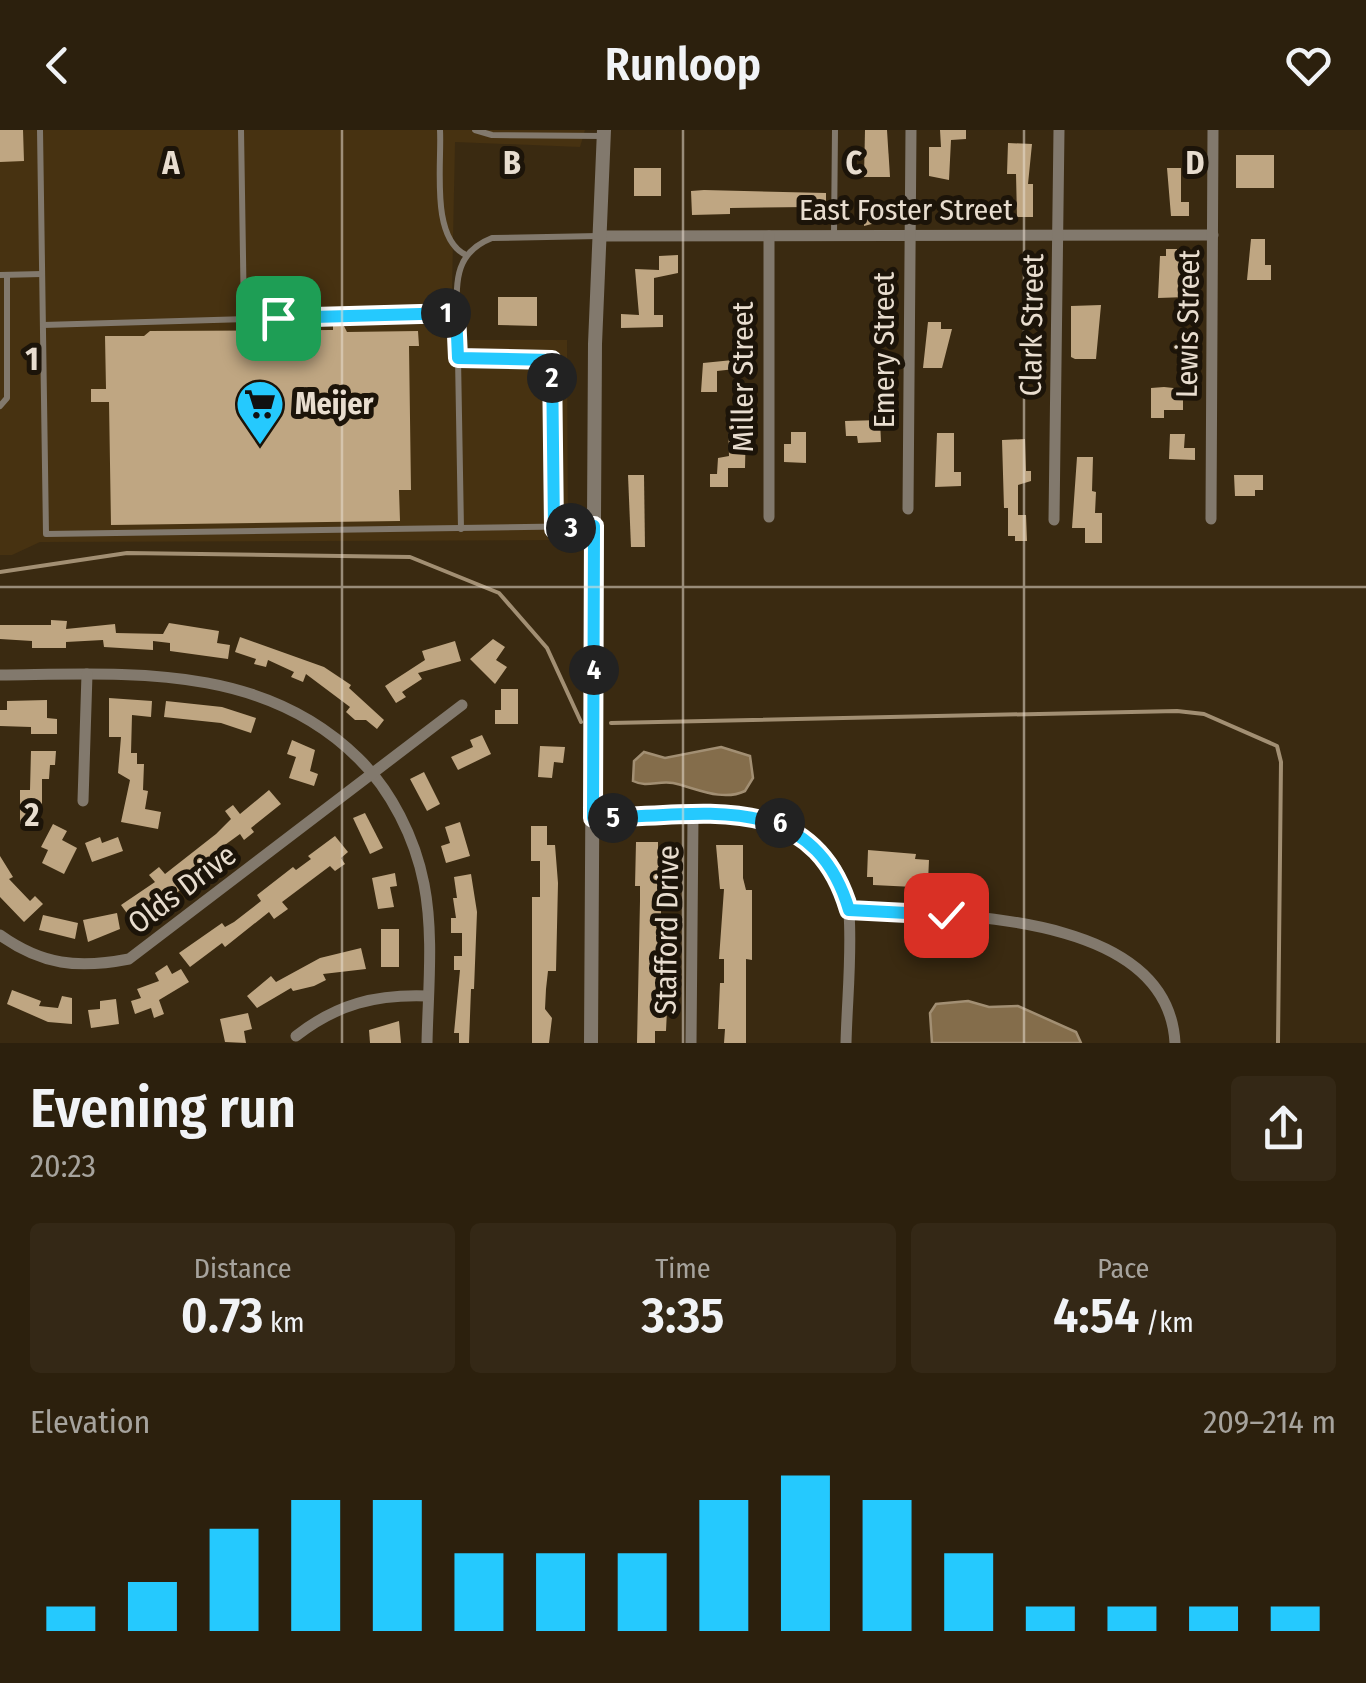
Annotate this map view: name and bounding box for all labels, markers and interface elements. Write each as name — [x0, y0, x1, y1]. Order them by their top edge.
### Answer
icon: back — [30, 38, 85, 93]
text: Runloop — [605, 38, 761, 92]
icon: heart — [1281, 38, 1336, 93]
text: A — [161, 144, 180, 182]
text: B — [503, 144, 521, 182]
text: C — [846, 144, 863, 182]
text: D — [1185, 144, 1205, 182]
street label: East Foster Street — [799, 192, 1013, 228]
street label: Lewis Street — [1169, 249, 1207, 398]
street label: Clark Street — [1013, 253, 1051, 397]
street label: Emery Street — [866, 272, 902, 428]
pin — [236, 276, 321, 361]
pin: 1 — [421, 288, 471, 338]
icon: arrive — [251, 291, 306, 346]
text: 1 — [440, 296, 452, 329]
street label: Miller Street — [725, 301, 761, 452]
text: 1 — [25, 340, 39, 378]
pin: 2 — [527, 353, 577, 403]
text: 2 — [546, 361, 558, 394]
supermarket icon: Meijer — [234, 378, 286, 446]
place label: Meijer — [295, 386, 375, 422]
pin: 3 — [546, 503, 596, 553]
text: 3 — [564, 511, 578, 544]
pin: 4 — [569, 645, 619, 695]
text: 4 — [587, 653, 601, 686]
pin: 5 — [588, 793, 638, 843]
text: 2 — [24, 796, 40, 834]
pin: 6 — [755, 798, 805, 848]
text: 5 — [606, 801, 620, 834]
text: 6 — [773, 806, 787, 839]
street label: Olds Drive — [121, 837, 243, 941]
street label: Stafford Drive — [648, 845, 686, 1015]
pin — [904, 873, 989, 958]
icon: check — [919, 888, 974, 943]
text: Evening run — [30, 1076, 296, 1142]
button: share — [1231, 1076, 1336, 1181]
text: 20:23 — [30, 1147, 96, 1185]
text: Distance — [194, 1252, 292, 1285]
text: Time — [655, 1252, 711, 1285]
text: Pace — [1097, 1252, 1149, 1285]
text: 0.73 — [181, 1285, 263, 1345]
text: 3:35 — [641, 1285, 724, 1345]
text: 4:54 — [1053, 1285, 1139, 1345]
text: km — [263, 1306, 305, 1339]
text: /km — [1139, 1306, 1194, 1339]
text: Elevation — [30, 1403, 150, 1441]
text: 209–214 m — [1203, 1403, 1336, 1441]

